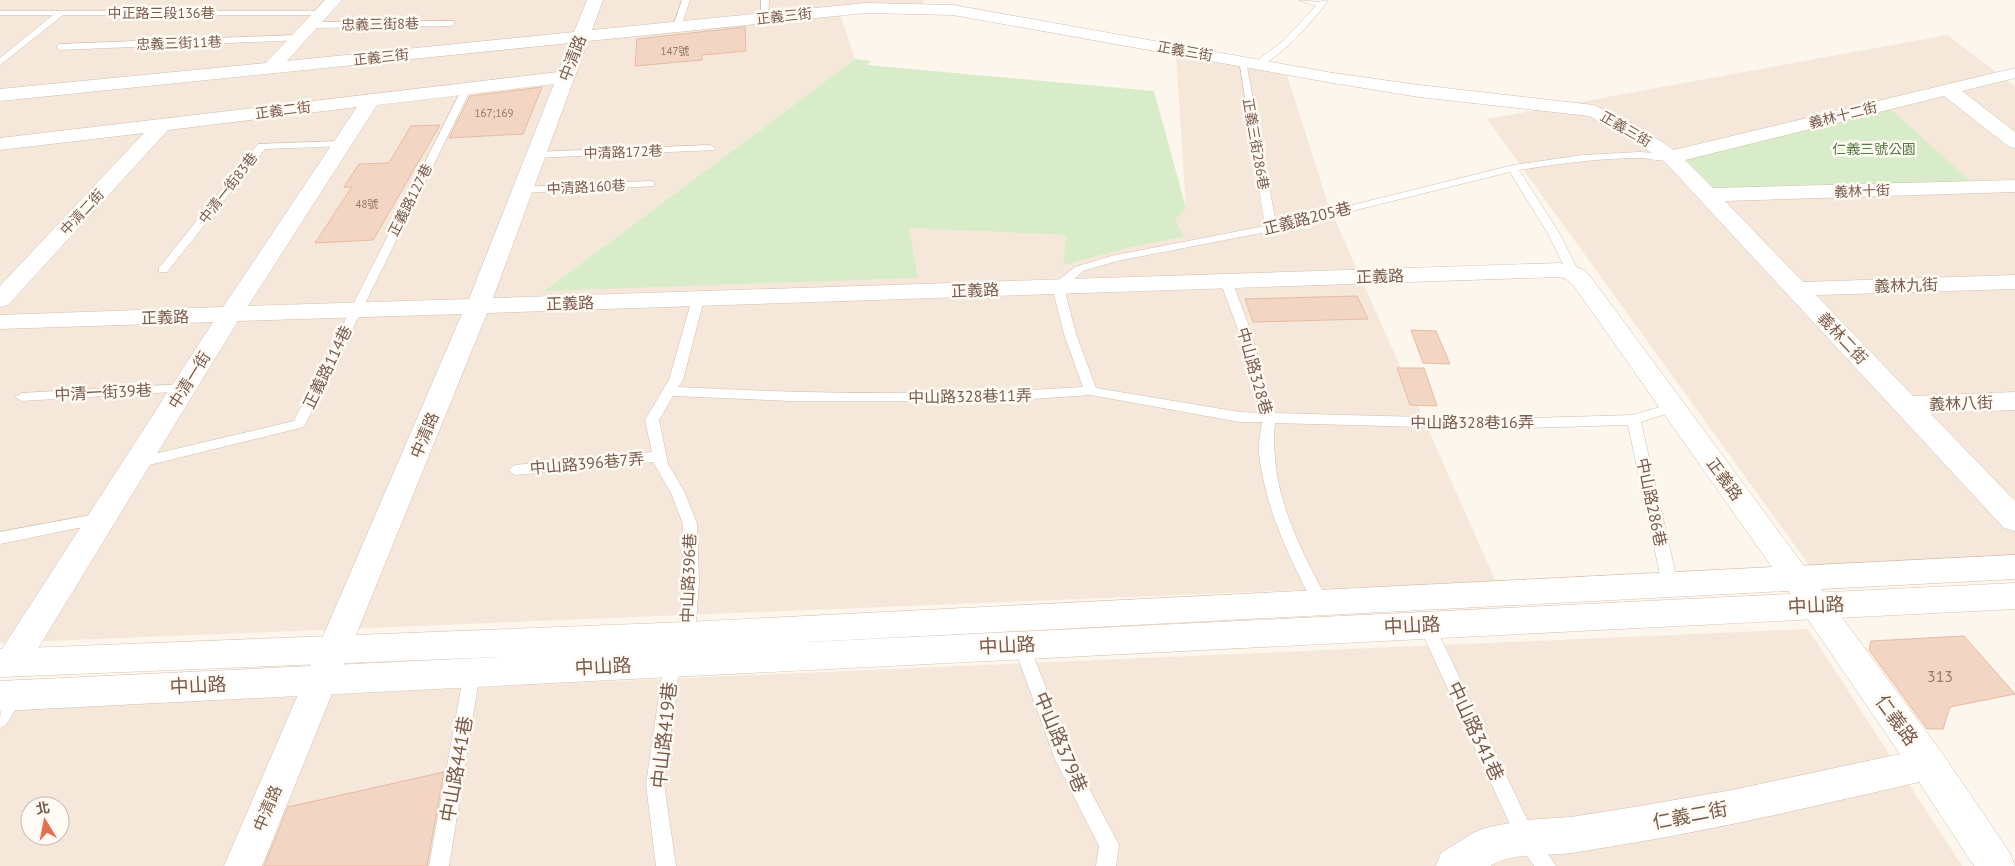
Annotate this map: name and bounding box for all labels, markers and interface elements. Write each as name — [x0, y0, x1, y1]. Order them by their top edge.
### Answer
street label: 中正路三段136巷 — [108, 4, 214, 22]
street label: 正義三街 — [755, 4, 813, 28]
street label: 忠義三街8巷 — [341, 14, 419, 34]
street label: 中清路 — [554, 32, 590, 84]
street label: 忠義三街11巷 — [136, 33, 222, 53]
street label: 正義三街 — [1156, 37, 1214, 65]
house number: 147號 — [661, 44, 690, 58]
street label: 正義三街 — [352, 45, 410, 69]
street label: 正義三街286巷 — [1239, 97, 1273, 191]
street label: 正義二街 — [254, 98, 312, 122]
street label: 義林十二街 — [1807, 98, 1879, 132]
house number: 167;169 — [475, 106, 513, 120]
street label: 正義三街 — [1597, 107, 1655, 151]
park label: 仁義三號公園 — [1832, 140, 1916, 158]
street label: 中清路172巷 — [583, 142, 663, 162]
street label: 中清一街83巷 — [195, 149, 261, 227]
street label: 正義路127巷 — [384, 161, 436, 239]
street label: 中清路160巷 — [546, 176, 626, 198]
street label: 義林十街 — [1834, 181, 1890, 201]
street label: 中清二街 — [56, 185, 108, 239]
house number: 48號 — [356, 197, 379, 211]
street label: 正義路205巷 — [1261, 197, 1353, 239]
street label: 正義路 — [1356, 265, 1404, 287]
street label: 義林九街 — [1874, 274, 1938, 296]
street label: 正義路 — [951, 279, 999, 301]
street label: 正義路 — [546, 292, 594, 314]
street label: 正義路 — [141, 306, 189, 328]
street label: 義林二街 — [1814, 308, 1872, 368]
street label: 正義路114巷 — [298, 322, 356, 412]
street label: 中山路328巷 — [1233, 325, 1277, 417]
street label: 中清一街 — [164, 348, 214, 412]
street label: 中清一街39巷 — [54, 379, 152, 405]
street label: 中山路328巷11弄 — [908, 385, 1032, 407]
street label: 義林八街 — [1929, 392, 1993, 414]
street label: 中清路 — [405, 409, 443, 461]
street label: 中山路328巷16弄 — [1410, 412, 1534, 432]
street label: 中山路396巷7弄 — [529, 448, 645, 478]
street label: 正義路 — [1703, 454, 1747, 504]
street label: 中山路286巷 — [1633, 456, 1671, 548]
street label: 中山路396巷 — [676, 533, 700, 623]
street label: 中山路 — [1787, 592, 1845, 618]
street label: 中山路 — [1383, 612, 1441, 638]
street label: 中山路 — [978, 632, 1036, 658]
street label: 中山路 — [574, 653, 632, 679]
house number: 313 — [1927, 666, 1953, 686]
street label: 中山路 — [169, 672, 227, 698]
street label: 中山路341巷 — [1442, 677, 1510, 785]
street label: 中山路419巷 — [646, 680, 682, 790]
street label: 中山路379巷 — [1029, 688, 1093, 796]
street label: 仁義路 — [1871, 690, 1923, 750]
street label: 中山路441巷 — [435, 714, 477, 824]
street label: 中清路 — [248, 782, 286, 834]
north arrow — [20, 796, 70, 846]
street label: 仁義二街 — [1650, 796, 1730, 834]
text: 北 — [34, 798, 51, 818]

